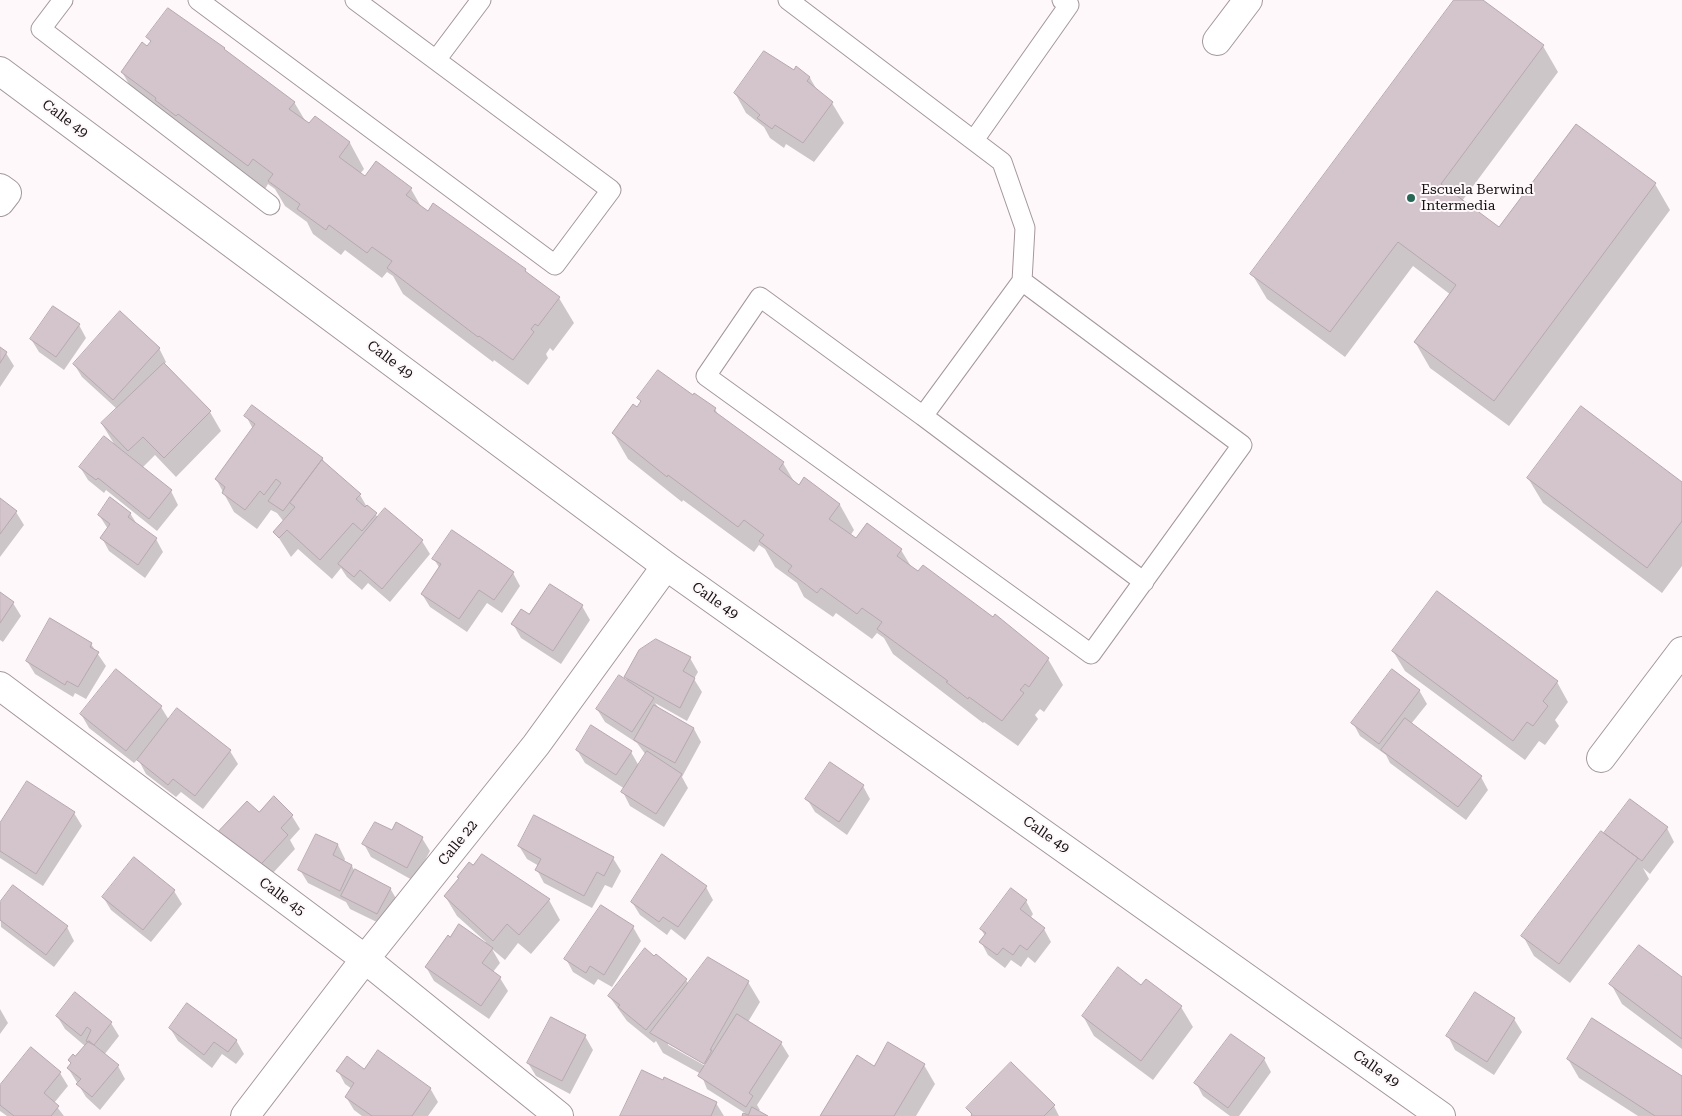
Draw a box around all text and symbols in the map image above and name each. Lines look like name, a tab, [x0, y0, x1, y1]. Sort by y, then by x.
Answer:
street label: Calle 49	[39, 96, 91, 142]
place label: Escuela Berwind Intermedia	[1421, 182, 1533, 214]
marker: Escuela Berwind Intermedia	[1405, 192, 1417, 204]
street label: Calle 49	[364, 337, 416, 383]
street label: Calle 49	[688, 579, 742, 623]
street label: Calle 49	[1019, 813, 1073, 857]
street label: Calle 22	[435, 817, 481, 869]
street label: Calle 45	[256, 874, 308, 920]
street label: Calle 49	[1349, 1047, 1403, 1091]

